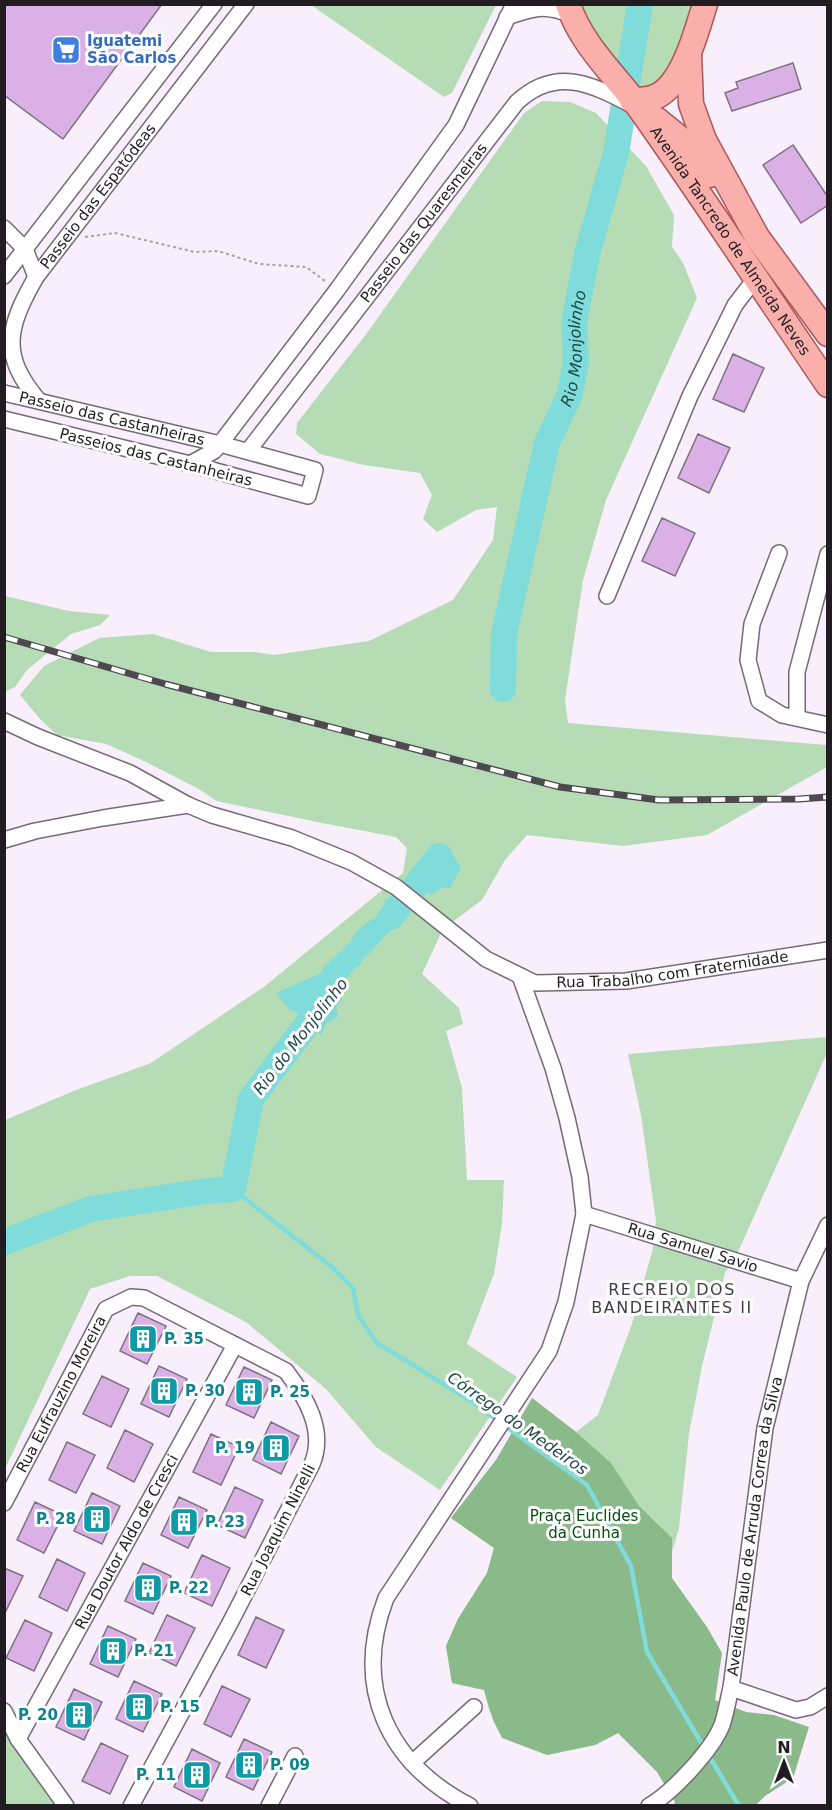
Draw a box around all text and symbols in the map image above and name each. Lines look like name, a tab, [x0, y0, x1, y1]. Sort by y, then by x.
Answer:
place label: Iguatemi São Carlos	[87, 32, 176, 67]
supermarket icon: Iguatemi São Carlos	[50, 34, 82, 66]
street label: Passeio das Espatódeas	[36, 120, 160, 273]
street label: Avenida Tancredo de Almeida Neves	[646, 123, 814, 359]
street label: Passeio das Quaresmeiras	[357, 139, 491, 306]
water label: Rio Monjolinho	[556, 289, 590, 410]
street label: Passeio das Castanheiras	[17, 388, 207, 449]
street label: Passeios das Castanheiras	[58, 424, 254, 490]
street label: Rua Trabalho com Fraternidade	[556, 947, 790, 992]
water label: Rio do Monjolinho	[249, 974, 352, 1098]
street label: Rua Samuel Savio	[626, 1219, 760, 1276]
district label: RECREIO DOS BANDEIRANTES II	[591, 1280, 753, 1317]
street label: Rua Eufrauzino Moreira	[13, 1313, 110, 1476]
building icon: P. 35	[127, 1323, 159, 1355]
place label: P. 35	[164, 1330, 204, 1348]
water label: Córrego do Medeiros	[444, 1368, 591, 1479]
street label: Avenida Paulo de Arruda Correa da Silva	[724, 1374, 786, 1677]
building icon: P. 30	[148, 1375, 180, 1407]
building icon: P. 25	[233, 1376, 265, 1408]
place label: P. 30	[185, 1382, 225, 1400]
place label: P. 25	[270, 1383, 310, 1401]
building icon: P. 19	[260, 1432, 292, 1464]
place label: P. 19	[215, 1439, 255, 1457]
street label: Rua Doutor Aldo de Cresci	[71, 1451, 182, 1632]
street label: Rua Joaquim Ninelli	[237, 1461, 319, 1599]
building icon: P. 28	[81, 1503, 113, 1535]
building icon: P. 23	[168, 1506, 200, 1538]
park label: Praça Euclides da Cunha	[530, 1507, 638, 1542]
place label: P. 28	[36, 1510, 76, 1528]
place label: P. 23	[205, 1513, 245, 1531]
building icon: P. 22	[132, 1572, 164, 1604]
place label: P. 22	[169, 1579, 209, 1597]
building icon: P. 21	[97, 1635, 129, 1667]
place label: P. 21	[134, 1642, 174, 1660]
building icon: P. 15	[123, 1691, 155, 1723]
place label: P. 15	[160, 1698, 200, 1716]
building icon: P. 20	[63, 1699, 95, 1731]
place label: P. 20	[18, 1706, 58, 1724]
north arrow	[754, 1732, 814, 1792]
text: N	[777, 1738, 791, 1757]
building icon: P. 09	[233, 1749, 265, 1781]
place label: P. 09	[270, 1756, 310, 1774]
building icon: P. 11	[181, 1759, 213, 1791]
place label: P. 11	[136, 1766, 176, 1784]

